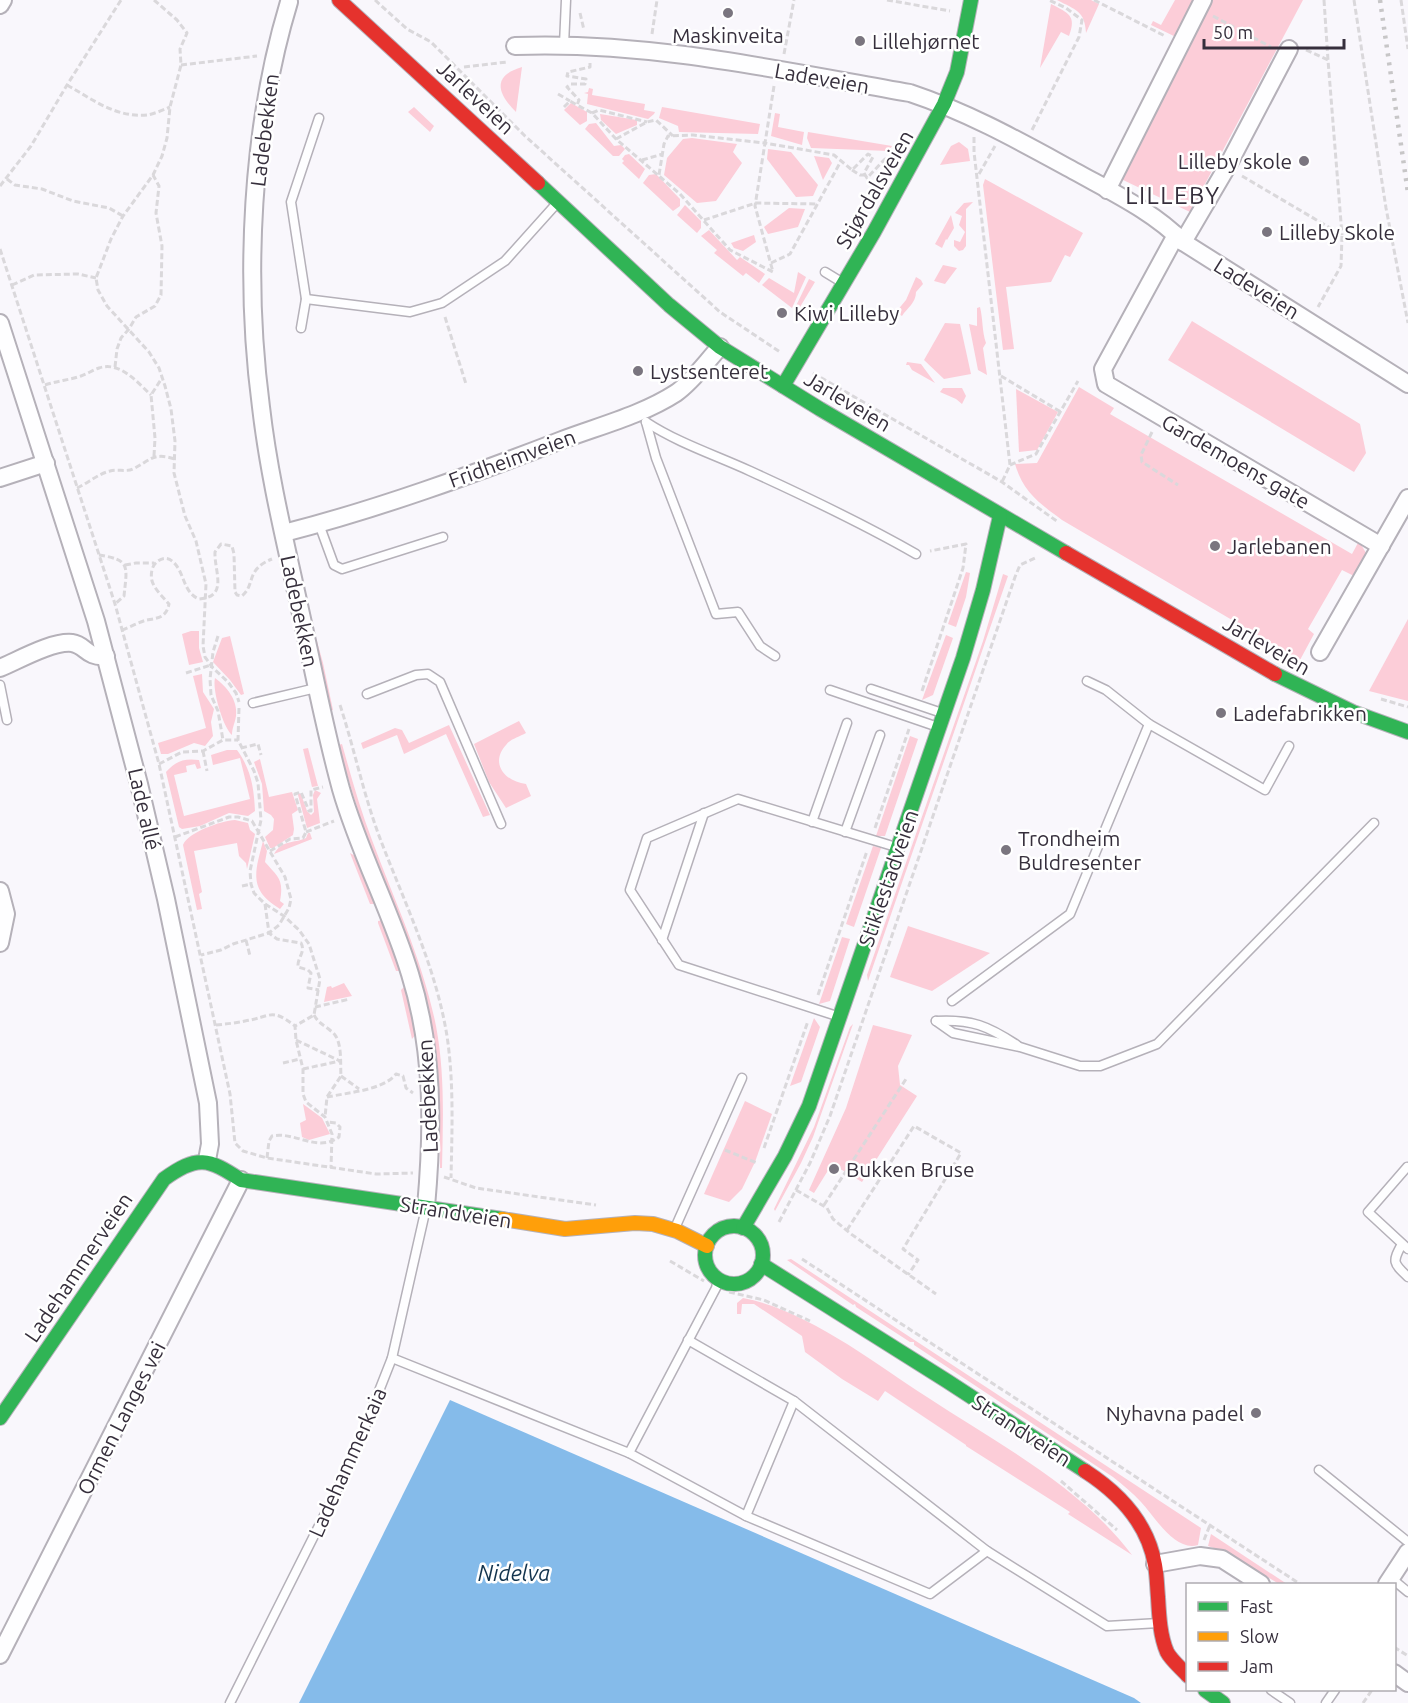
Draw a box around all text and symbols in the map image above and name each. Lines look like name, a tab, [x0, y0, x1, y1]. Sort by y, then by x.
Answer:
marker: Maskinveita	[721, 6, 735, 20]
scale bar	[1204, 12, 1344, 50]
text: 50 m	[1213, 22, 1253, 42]
place label: Maskinveita	[672, 23, 784, 47]
place label: Lillehjørnet	[872, 29, 980, 53]
marker: Lillehjørnet	[853, 34, 867, 48]
street label: Jarleveien	[432, 55, 520, 139]
street label: Ladeveien	[773, 58, 871, 98]
street label: Ladebekken	[245, 72, 283, 188]
street label: Stjørdalsveien	[830, 126, 918, 252]
place label: Lilleby skole	[1178, 149, 1292, 173]
marker: Lilleby skole	[1297, 154, 1311, 168]
district label: LILLEBY	[1125, 182, 1221, 209]
place label: Lilleby Skole	[1279, 220, 1395, 244]
marker: Lilleby Skole	[1260, 225, 1274, 239]
street label: Ladeveien	[1210, 252, 1304, 324]
place label: Kiwi Lilleby	[794, 301, 899, 325]
marker: Kiwi Lilleby	[775, 306, 789, 320]
place label: Lystsenteret	[650, 359, 768, 383]
marker: Lystsenteret	[631, 364, 645, 378]
street label: Jarleveien	[800, 366, 896, 436]
street label: Gardemoens gate	[1158, 409, 1314, 513]
street label: Fridheimveien	[445, 424, 579, 492]
place label: Jarlebanen	[1227, 534, 1332, 558]
marker: Jarlebanen	[1208, 539, 1222, 553]
street label: Ladebekken	[276, 553, 324, 669]
street label: Jarleveien	[1219, 610, 1315, 680]
place label: Ladefabrikken	[1233, 701, 1367, 725]
marker: Ladefabrikken	[1214, 706, 1228, 720]
street label: Lade allé	[124, 766, 166, 852]
street label: Stiklestadveien	[853, 807, 923, 949]
place label: Trondheim Buldresenter	[1018, 826, 1141, 874]
marker: Trondheim Buldresenter	[999, 843, 1013, 857]
street label: Ladebekken	[412, 1039, 442, 1153]
place label: Bukken Bruse	[846, 1157, 975, 1181]
marker: Bukken Bruse	[827, 1162, 841, 1176]
street label: Ladehammerveien	[19, 1188, 137, 1346]
street label: Strandveien	[398, 1191, 514, 1233]
street label: Ormen Langes vei	[72, 1337, 170, 1499]
street label: Ladehammerkaia	[303, 1383, 391, 1541]
street label: Strandveien	[968, 1389, 1076, 1471]
place label: Nyhavna padel	[1106, 1401, 1244, 1425]
marker: Nyhavna padel	[1249, 1406, 1263, 1420]
water label: Nidelva	[478, 1560, 550, 1585]
legend	[1186, 1583, 1396, 1691]
text: Fast	[1240, 1596, 1273, 1616]
text: Slow	[1240, 1626, 1279, 1646]
text: Jam	[1240, 1656, 1274, 1676]

